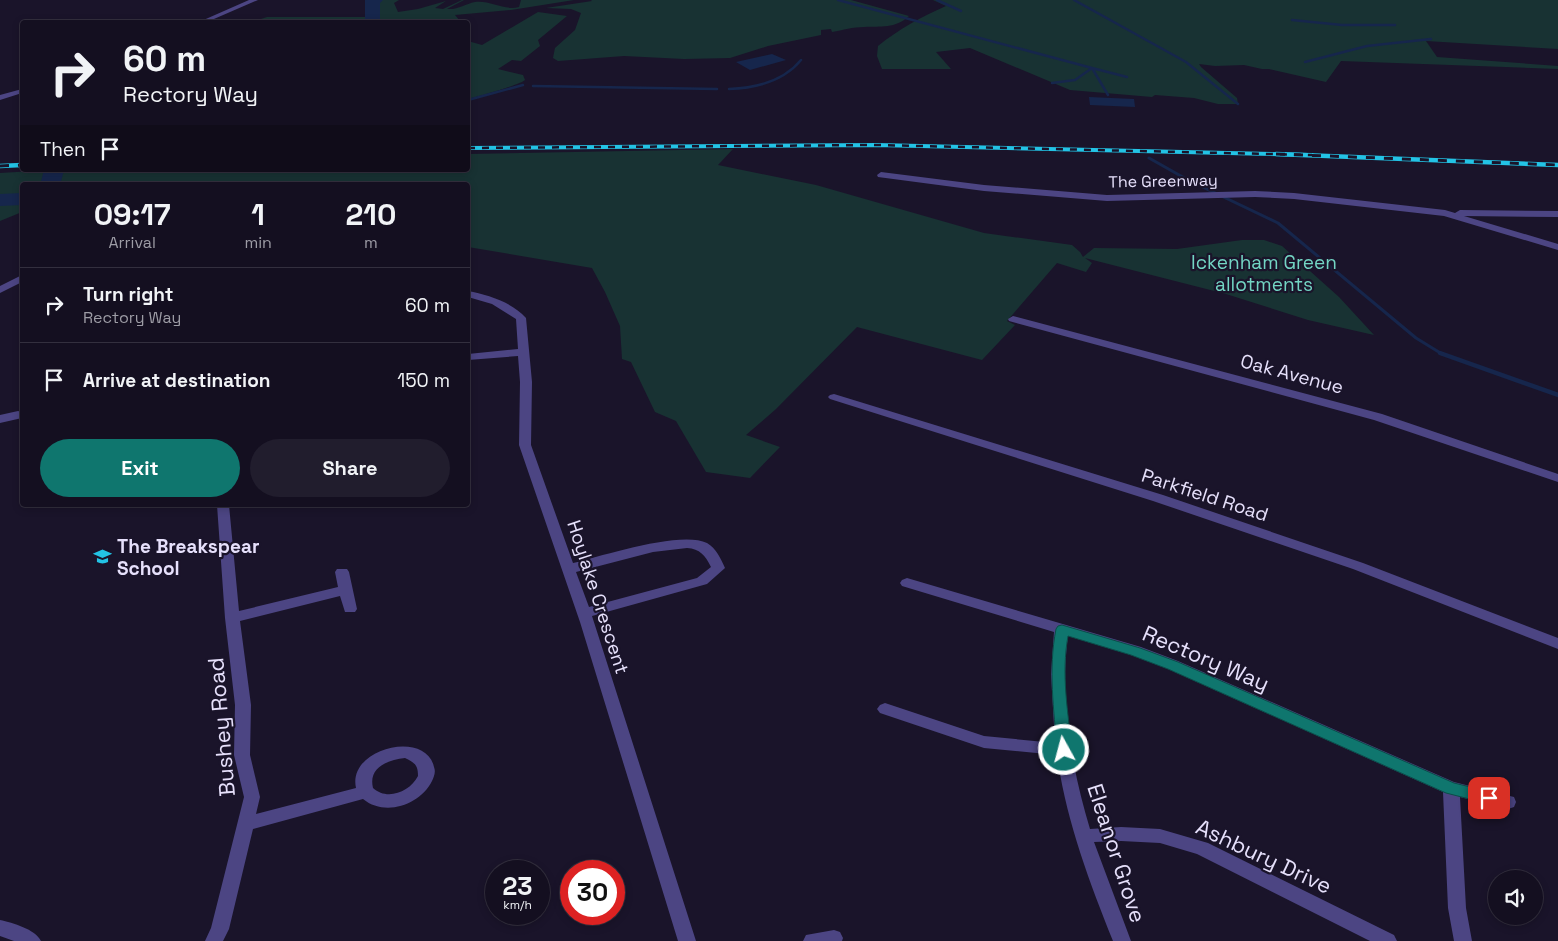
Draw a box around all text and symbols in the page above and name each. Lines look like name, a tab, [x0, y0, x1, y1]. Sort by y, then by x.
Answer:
text: 60 m	[123, 37, 206, 81]
icon: right	[40, 40, 105, 105]
text: Rectory Way	[123, 80, 258, 108]
icon: arrive	[96, 135, 124, 163]
text: Then	[40, 137, 86, 162]
street label: The Greenway	[1108, 170, 1218, 192]
text: 09:17	[94, 195, 171, 234]
text: 1	[251, 195, 265, 234]
text: 210	[346, 195, 396, 234]
text: Arrival	[108, 232, 156, 253]
text: min	[244, 232, 272, 253]
text: m	[364, 232, 378, 253]
park label: Ickenham Green allotments	[1191, 250, 1337, 297]
text: Turn right	[83, 282, 173, 307]
icon: right	[40, 291, 68, 319]
text: 60 m	[405, 293, 450, 318]
text: Rectory Way	[83, 307, 181, 328]
street label: Oak Avenue	[1238, 348, 1346, 400]
icon: arrive	[40, 366, 68, 394]
text: Arrive at destination	[83, 368, 271, 393]
text: 150 m	[397, 368, 450, 393]
button: Exit	[40, 439, 240, 497]
button: Share	[250, 439, 450, 497]
street label: Parkfield Road	[1138, 463, 1272, 527]
street label: Hoylake Crescent	[561, 517, 635, 677]
place label: The Breakspear School	[117, 534, 259, 581]
school or university icon: The Breakspear School	[93, 547, 113, 567]
street label: Rectory Way	[1138, 619, 1274, 697]
street label: Bushey Road	[201, 656, 241, 798]
position arrow	[1037, 723, 1089, 775]
pin	[1468, 777, 1510, 819]
street label: Eleanor Grove	[1081, 780, 1153, 926]
icon: arrive	[1475, 784, 1503, 812]
street label: Ashbury Drive	[1192, 812, 1336, 900]
speed limit sign: 30	[560, 860, 625, 925]
text: 23	[502, 870, 533, 902]
map controls	[1488, 870, 1543, 925]
button: sound	[1488, 870, 1543, 925]
text: km/h	[503, 897, 532, 913]

